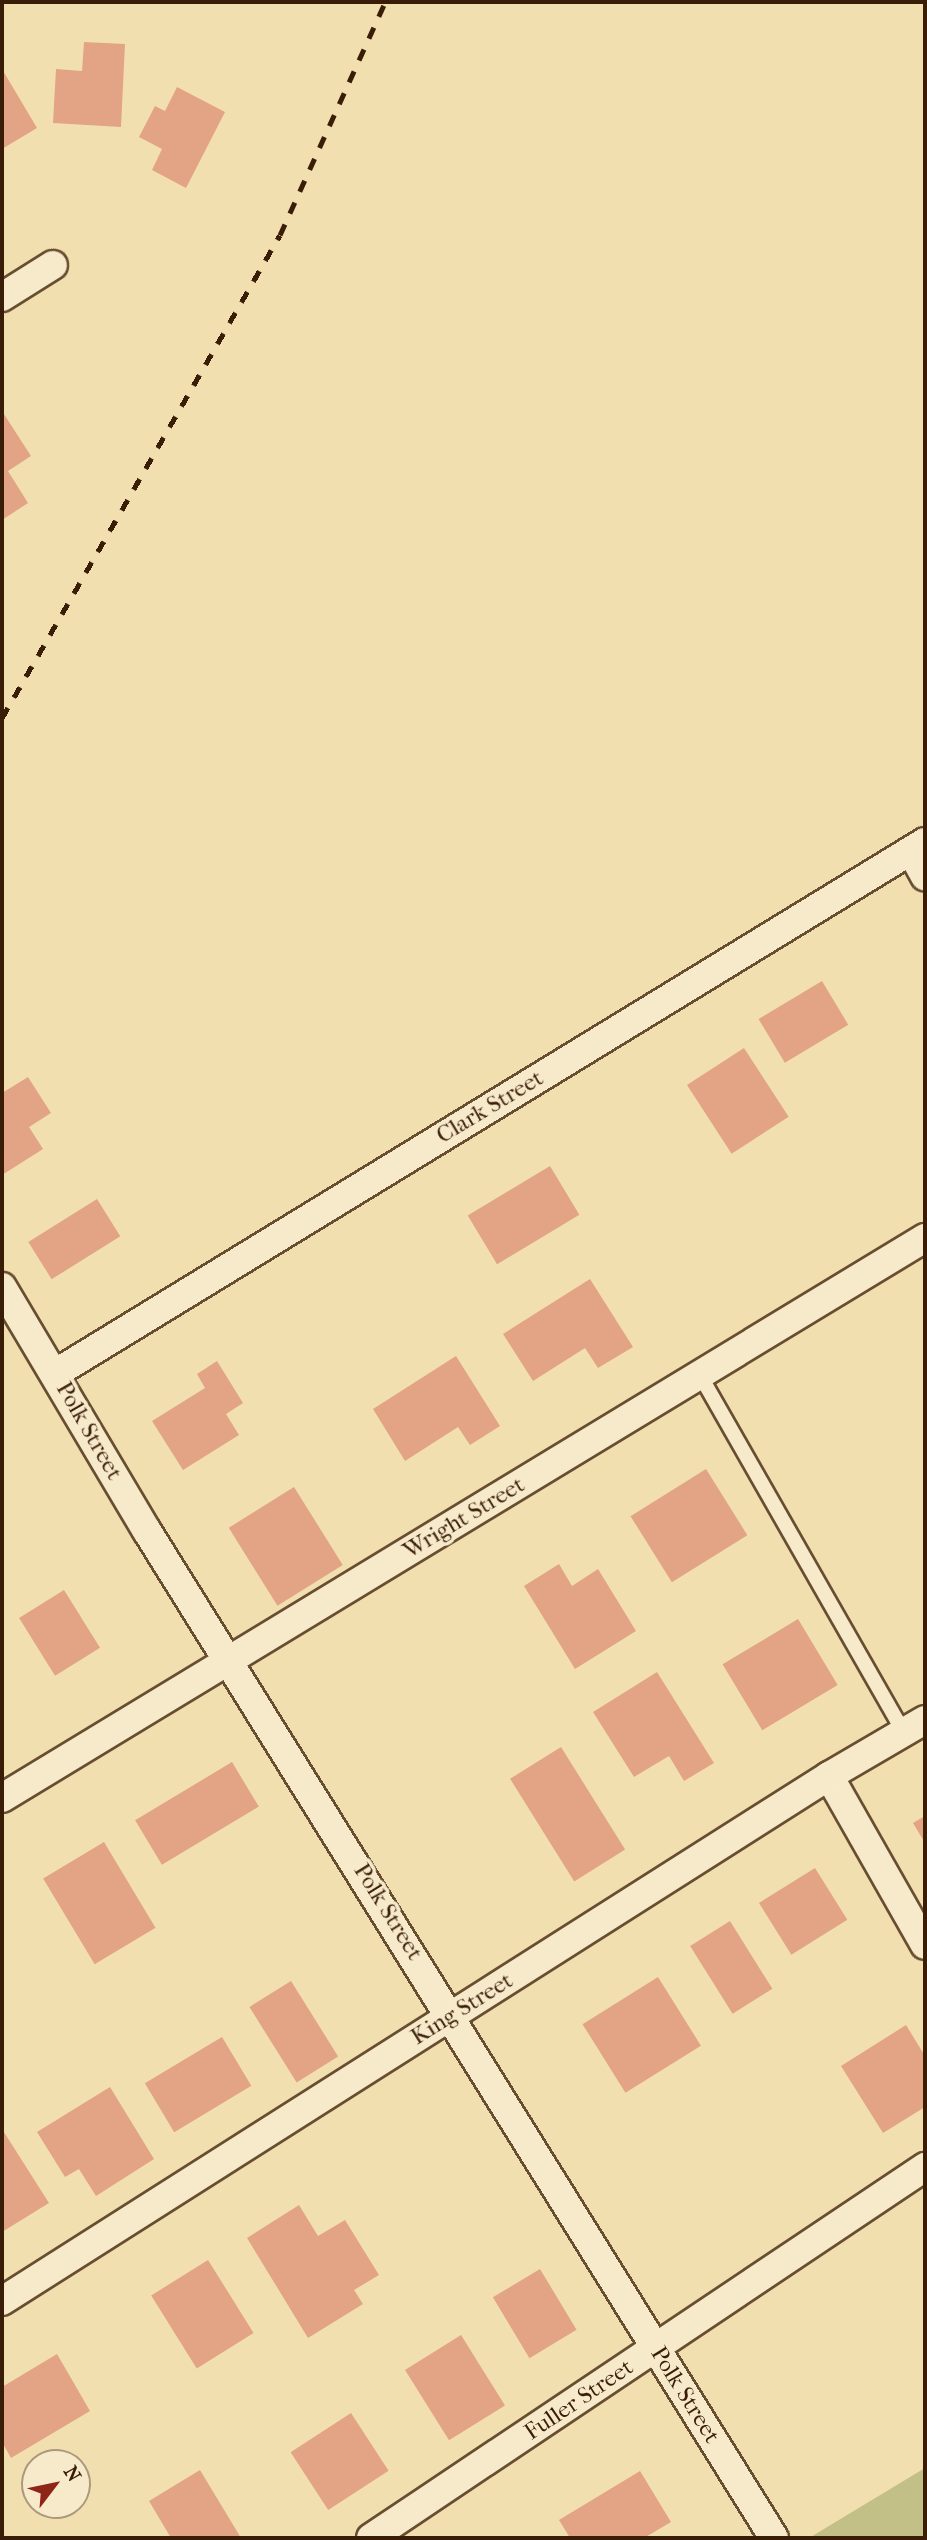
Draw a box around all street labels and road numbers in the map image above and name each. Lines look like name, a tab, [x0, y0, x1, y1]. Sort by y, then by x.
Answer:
street label: Clark Street	[432, 1064, 548, 1150]
street label: Polk Street	[50, 1377, 128, 1485]
street label: Wright Street	[398, 1471, 530, 1565]
street label: Polk Street	[347, 1859, 429, 1965]
street label: King Street	[406, 1967, 518, 2051]
street label: Polk Street	[644, 2342, 726, 2448]
street label: Fuller Street	[520, 2354, 638, 2446]

